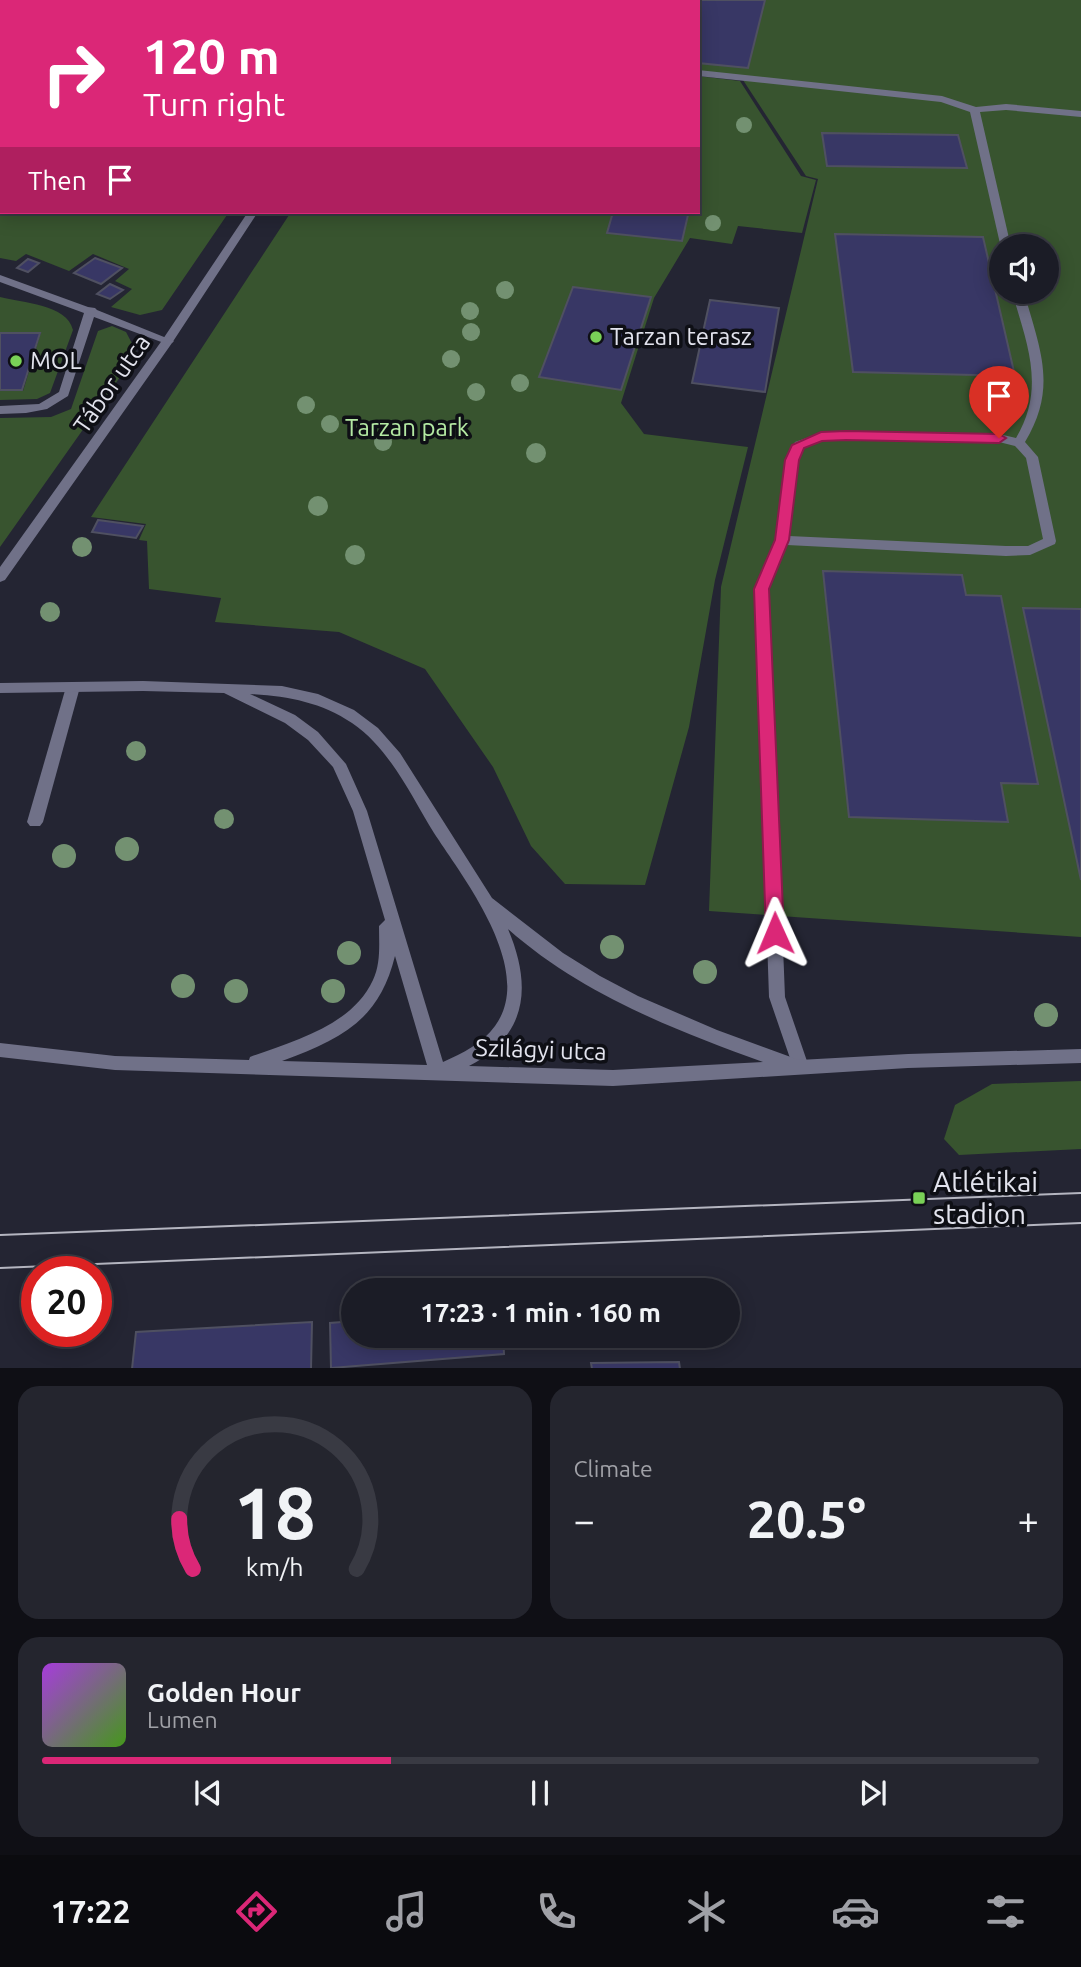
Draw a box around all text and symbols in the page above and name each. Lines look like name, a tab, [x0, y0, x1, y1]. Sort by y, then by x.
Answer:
icon: right	[28, 28, 119, 119]
text: 120 m	[143, 28, 280, 83]
text: Turn right	[143, 86, 285, 122]
icon: arrive	[101, 161, 139, 199]
text: Then	[28, 166, 87, 195]
map controls	[989, 234, 1059, 304]
button: sound	[989, 234, 1059, 304]
place label: Tarzan terasz	[610, 323, 752, 350]
street label: Tábor utca	[68, 329, 155, 438]
marker: Tarzan terasz	[588, 329, 604, 345]
place label: MOL	[30, 347, 82, 374]
marker: MOL	[8, 353, 24, 369]
pin	[969, 366, 1029, 438]
icon: arrive	[980, 377, 1018, 415]
park label: Tarzan park	[345, 414, 469, 441]
position arrow	[738, 896, 812, 970]
street label: Szilágyi utca	[475, 1034, 607, 1065]
place label: Atlétikai stadion	[933, 1166, 1038, 1229]
marker: Atlétikai stadion	[911, 1190, 927, 1206]
speed limit sign: 20	[21, 1256, 112, 1347]
text: 17:23 · 1 min · 160 m	[420, 1298, 661, 1327]
text: Climate	[574, 1456, 653, 1481]
text: 18	[234, 1471, 316, 1553]
text: 20.5°	[747, 1490, 866, 1548]
text: −	[574, 1499, 595, 1541]
text: +	[1018, 1499, 1039, 1541]
text: km/h	[246, 1552, 304, 1580]
text: Golden Hour	[147, 1678, 301, 1707]
text: Lumen	[147, 1707, 218, 1732]
icon: previous	[189, 1774, 227, 1812]
icon: pause	[521, 1774, 559, 1812]
icon: next	[854, 1774, 892, 1812]
icon: directions	[232, 1887, 281, 1936]
icon: music	[382, 1887, 431, 1936]
icon: phone	[532, 1887, 581, 1936]
icon: climate	[682, 1887, 731, 1936]
icon: car	[831, 1887, 880, 1936]
icon: filters	[981, 1887, 1030, 1936]
text: 17:22	[50, 1893, 131, 1929]

